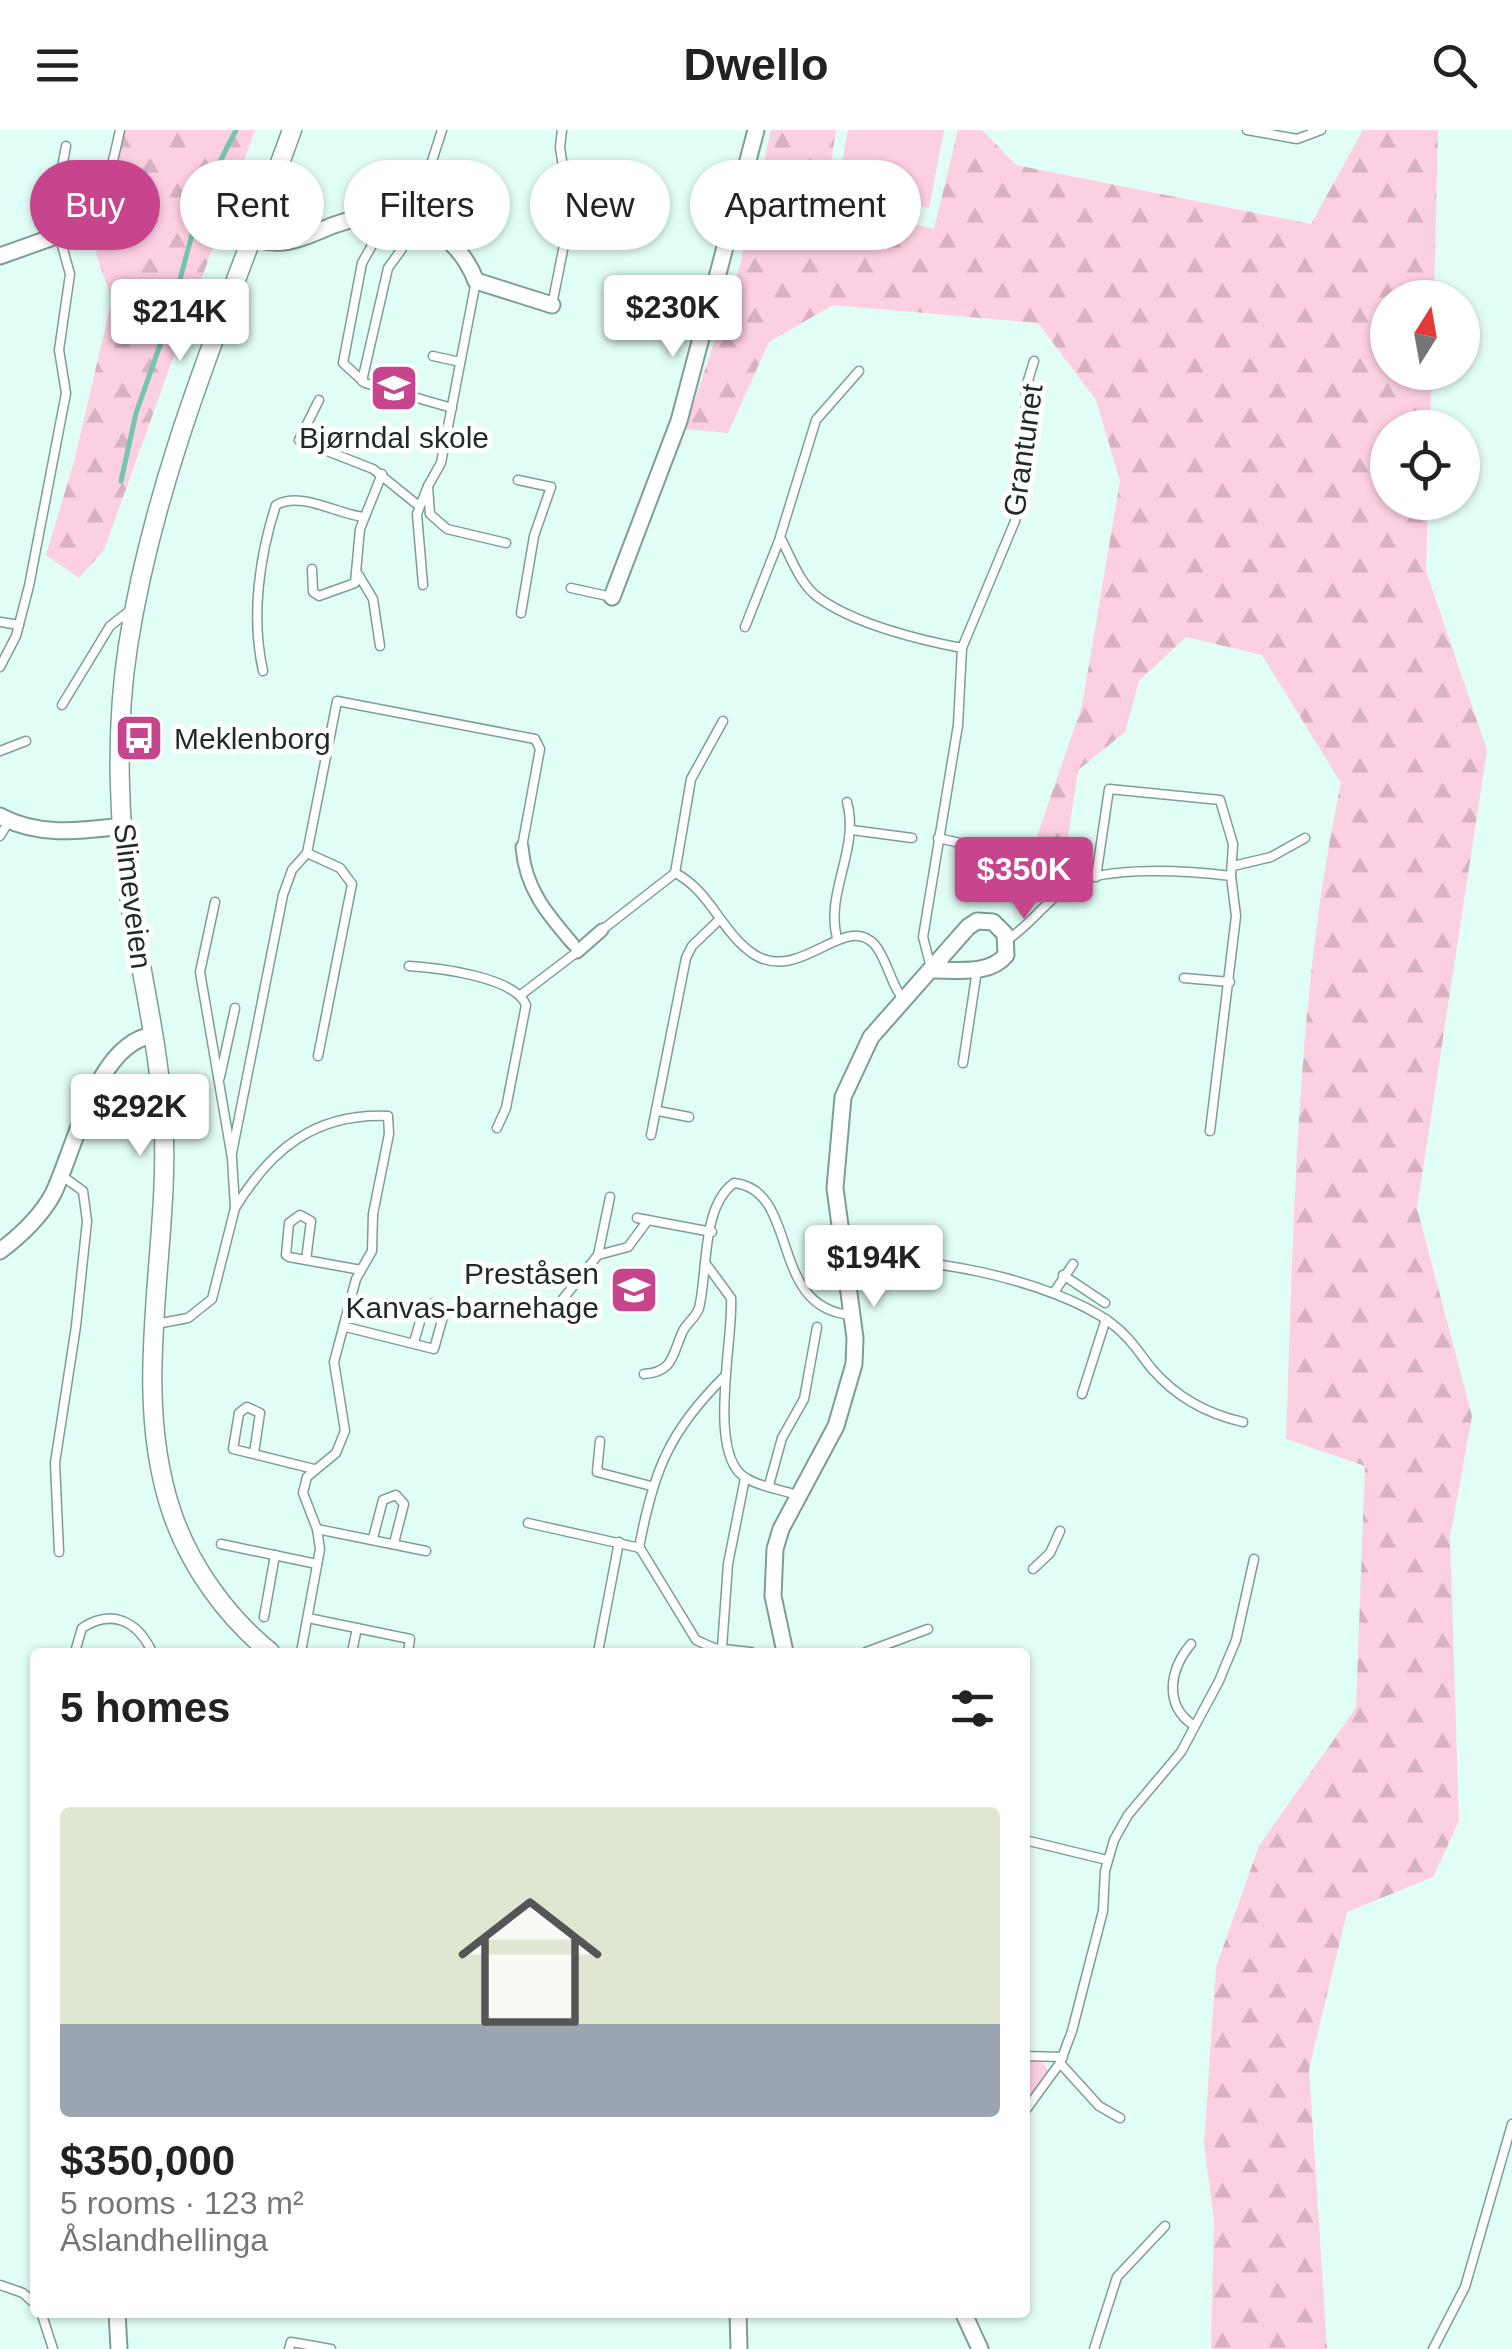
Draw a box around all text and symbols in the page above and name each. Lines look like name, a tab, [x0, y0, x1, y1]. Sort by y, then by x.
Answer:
icon: menu	[30, 38, 85, 93]
icon: search	[1427, 38, 1482, 93]
text: Dwello	[683, 39, 829, 90]
chip: Buy	[30, 160, 160, 250]
chip: Rent	[180, 160, 324, 250]
chip: Filters	[344, 160, 510, 250]
chip: New	[530, 160, 670, 250]
chip: Apartment	[690, 160, 921, 250]
pin: $230K	[603, 275, 743, 360]
pin: $214K	[110, 279, 250, 364]
north arrow	[1370, 280, 1480, 390]
map controls	[1370, 280, 1480, 520]
text: $230K	[626, 289, 720, 325]
text: $214K	[133, 293, 227, 329]
school or university icon: Bjørndal skole	[368, 362, 420, 414]
street label: Grantunet	[997, 381, 1049, 518]
button: locate	[1370, 410, 1480, 520]
place label: Bjørndal skole	[299, 421, 489, 454]
bus stop icon: Meklenborg	[113, 712, 165, 764]
place label: Meklenborg	[174, 722, 331, 755]
street label: Slimeveien	[108, 821, 158, 971]
pin: $350K	[954, 837, 1094, 922]
text: $350K	[977, 851, 1071, 887]
pin: $292K	[70, 1074, 210, 1159]
text: $292K	[93, 1088, 187, 1124]
pin: $194K	[804, 1225, 944, 1310]
text: $194K	[827, 1239, 921, 1275]
place label: Preståsen Kanvas-barnehage	[345, 1257, 599, 1324]
school or university icon: Preståsen Kanvas-barnehage	[608, 1264, 660, 1316]
icon: filters	[945, 1681, 1000, 1736]
text: 5 homes	[60, 1684, 230, 1731]
icon: home	[440, 1872, 620, 2052]
text: $350,000	[60, 2137, 235, 2184]
text: 5 rooms · 123 m²	[60, 2185, 304, 2221]
text: Åslandhellinga	[60, 2222, 268, 2258]

